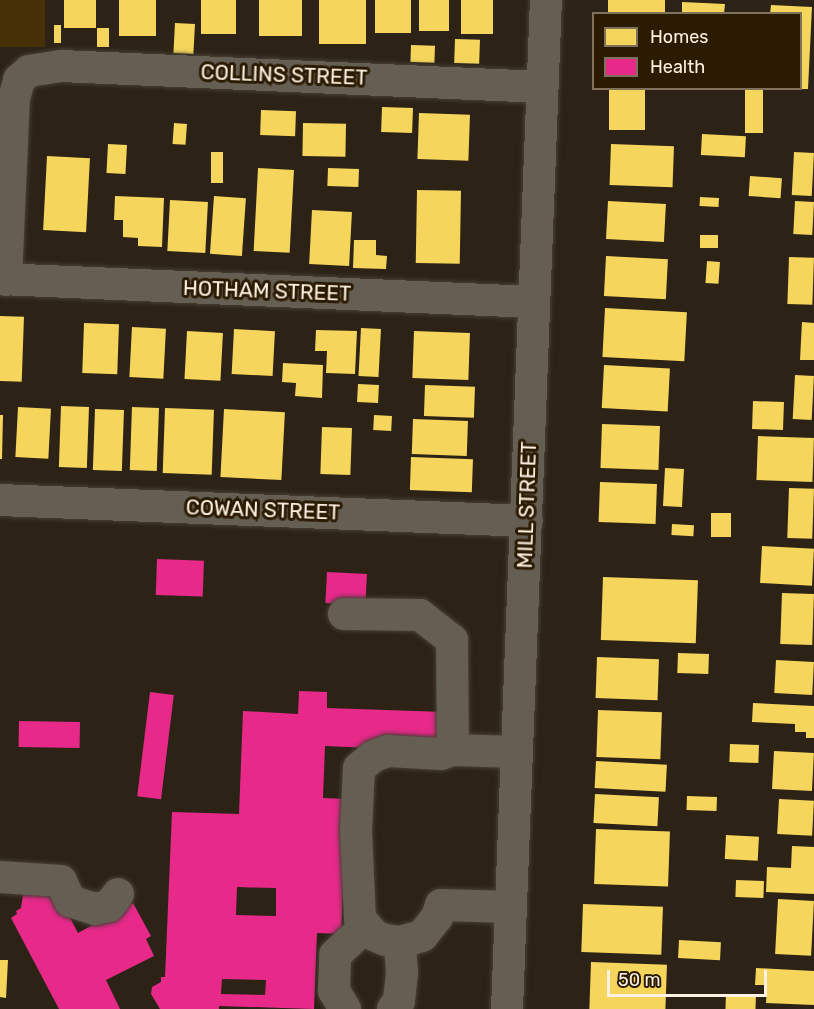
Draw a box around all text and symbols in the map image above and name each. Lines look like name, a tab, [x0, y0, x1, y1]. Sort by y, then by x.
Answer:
legend	[592, 12, 802, 90]
text: Homes	[650, 26, 708, 48]
text: Health	[650, 56, 705, 78]
street label: COLLINS STREET	[200, 59, 368, 91]
street label: HOTHAM STREET	[182, 275, 352, 307]
street label: MILL STREET	[512, 441, 542, 569]
street label: COWAN STREET	[185, 495, 341, 525]
scale bar	[610, 958, 770, 996]
text: 50 m	[618, 969, 661, 991]

